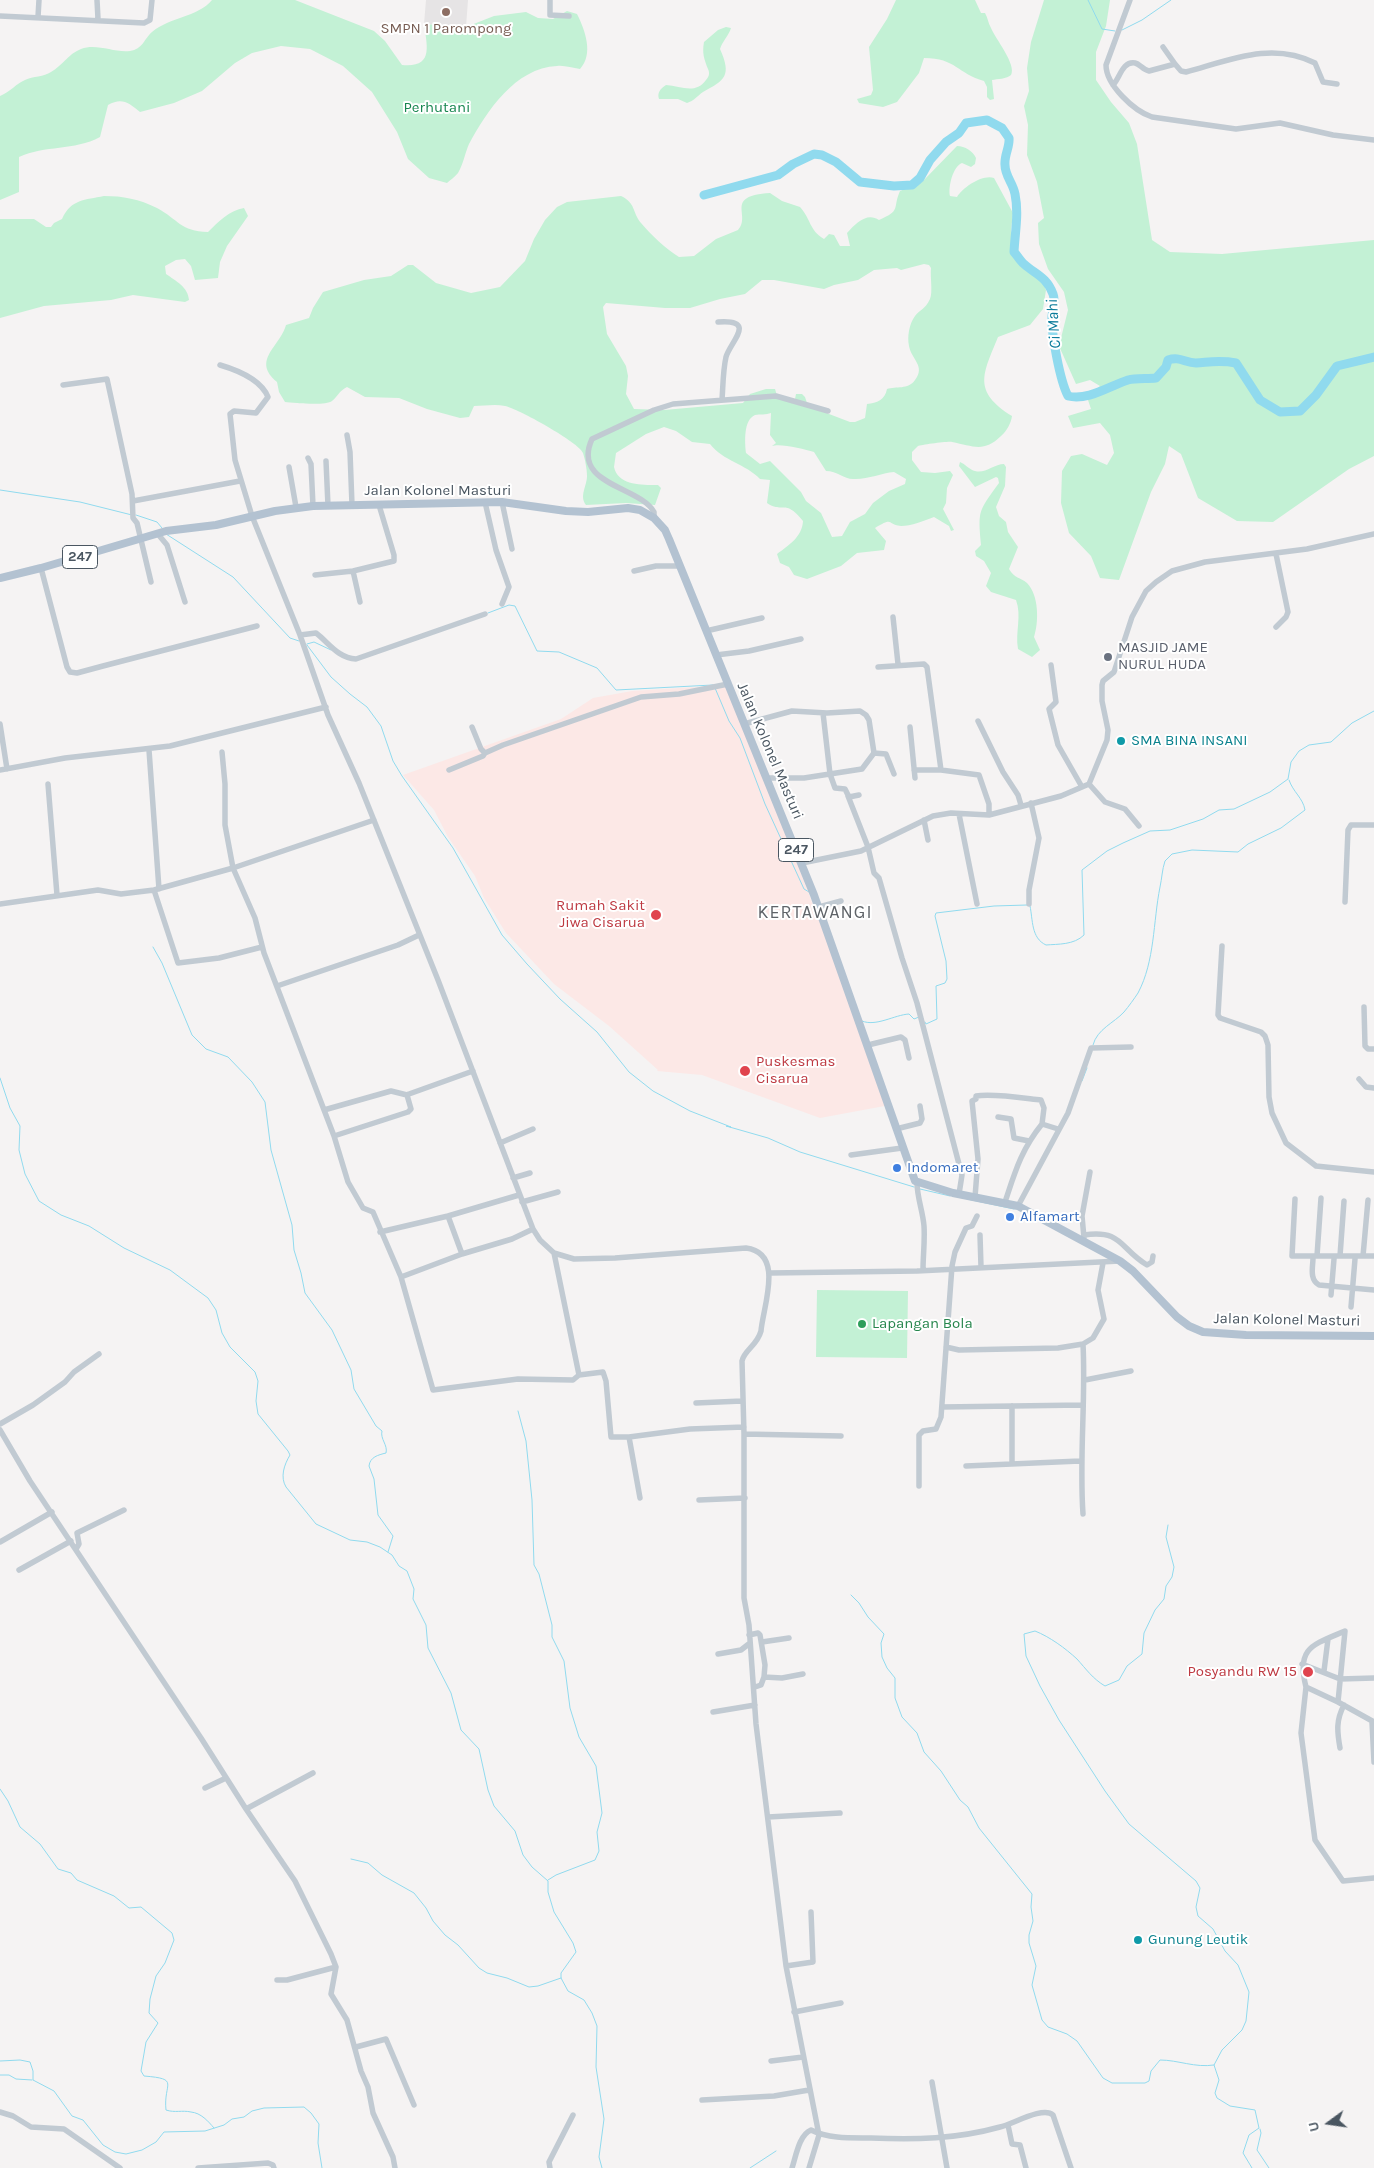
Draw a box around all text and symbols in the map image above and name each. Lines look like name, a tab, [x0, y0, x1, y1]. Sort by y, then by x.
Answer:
marker: SMPN 1 Parompong	[440, 6, 452, 18]
place label: SMPN 1 Parompong	[380, 20, 512, 38]
park label: Perhutani	[404, 99, 470, 117]
water label: Ci Mahi	[1043, 298, 1065, 350]
street label: Jalan Kolonel Masturi	[364, 482, 512, 500]
road number: 247	[62, 546, 98, 568]
place label: MASJID JAME NURUL HUDA	[1118, 639, 1208, 674]
marker: MASJID JAME NURUL HUDA	[1102, 651, 1114, 663]
street label: Jalan Kolonel Masturi	[733, 680, 807, 822]
place label: SMA BINA INSANI	[1131, 732, 1248, 750]
marker: SMA BINA INSANI	[1115, 735, 1127, 747]
road number: 247	[778, 838, 814, 862]
place label: Rumah Sakit Jiwa Cisarua	[556, 897, 645, 932]
district label: KERTAWANGI	[756, 902, 874, 924]
marker: Rumah Sakit Jiwa Cisarua	[649, 908, 663, 922]
place label: Puskesmas Cisarua	[756, 1053, 835, 1088]
marker: Puskesmas Cisarua	[738, 1064, 752, 1078]
place label: Indomaret	[907, 1159, 978, 1177]
marker: Indomaret	[891, 1162, 903, 1174]
place label: Alfamart	[1020, 1208, 1080, 1226]
marker: Alfamart	[1004, 1211, 1016, 1223]
street label: Jalan Kolonel Masturi	[1213, 1310, 1361, 1330]
place label: Lapangan Bola	[872, 1315, 973, 1333]
marker: Lapangan Bola	[856, 1318, 868, 1330]
place label: Posyandu RW 15	[1188, 1663, 1297, 1681]
marker: Posyandu RW 15	[1301, 1665, 1315, 1679]
place label: Gunung Leutik	[1148, 1931, 1248, 1949]
marker: Gunung Leutik	[1132, 1934, 1144, 1946]
north arrow	[1304, 2098, 1354, 2148]
text: U	[1305, 2120, 1323, 2134]

